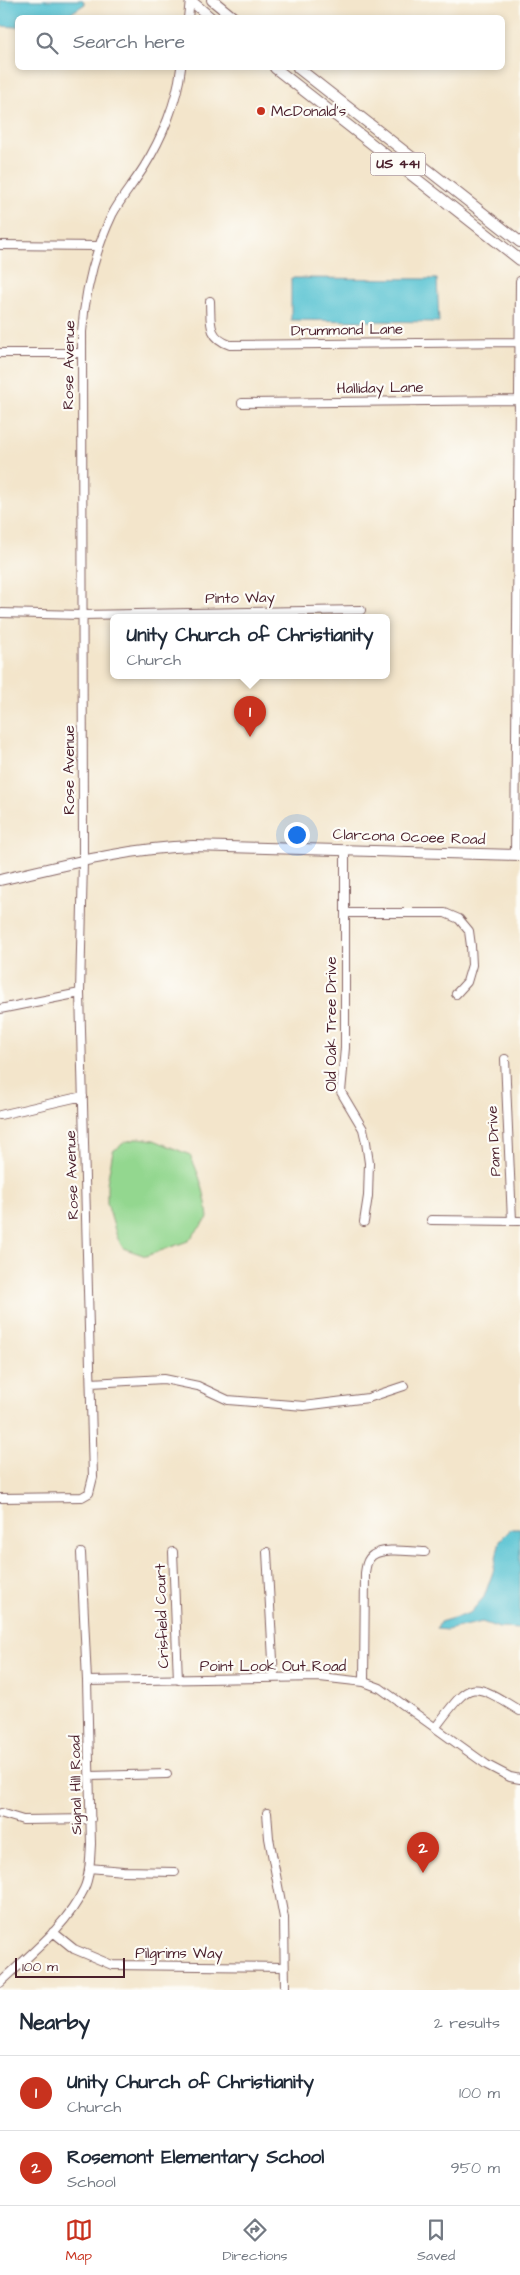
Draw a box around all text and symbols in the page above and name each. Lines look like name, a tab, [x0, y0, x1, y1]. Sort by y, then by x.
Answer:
search box	[15, 15, 505, 70]
icon: search	[33, 29, 61, 57]
text: Search here	[73, 29, 185, 56]
place label: McDonald's	[271, 101, 347, 122]
marker: McDonald's	[255, 105, 267, 117]
road number: US 441	[370, 152, 426, 175]
street label: Drummond Lane	[291, 319, 403, 341]
street label: Rose Avenue	[58, 320, 80, 410]
street label: Halliday Lane	[336, 377, 424, 400]
street label: Pinto Way	[205, 587, 275, 610]
popup	[110, 614, 390, 679]
text: Unity Church of Christianity	[127, 622, 373, 649]
text: Church	[127, 649, 181, 671]
pin: 1	[234, 696, 266, 737]
street label: Rose Avenue	[59, 725, 80, 815]
your location	[284, 822, 310, 848]
street label: Clarcona Ocoee Road	[332, 824, 486, 850]
street label: Old Oak Tree Drive	[321, 956, 342, 1092]
street label: Pam Drive	[482, 1105, 506, 1177]
street label: Rose Avenue	[60, 1130, 84, 1220]
street label: Crisfield Court	[150, 1563, 174, 1669]
street label: Point Look Out Road	[200, 1656, 347, 1677]
street label: Signal Hill Road	[65, 1735, 88, 1835]
pin: 2	[407, 1832, 439, 1873]
street label: Pilgrims Way	[135, 1943, 223, 1965]
scale bar	[15, 1955, 125, 1978]
text: 100 m	[22, 1957, 58, 1977]
text: Nearby	[20, 2008, 90, 2037]
text: 2 results	[434, 2012, 500, 2034]
text: Unity Church of Christianity	[67, 2069, 314, 2096]
text: 1	[35, 2082, 37, 2104]
text: 100 m	[459, 2082, 500, 2104]
text: Church	[67, 2096, 121, 2118]
text: Rosemont Elementary School	[67, 2144, 324, 2171]
text: 2	[31, 2157, 41, 2179]
text: 950 m	[451, 2157, 500, 2179]
text: School	[67, 2171, 116, 2193]
tab: Map	[65, 2216, 93, 2266]
tab: Directions	[222, 2216, 287, 2266]
tab: Saved	[417, 2216, 455, 2266]

